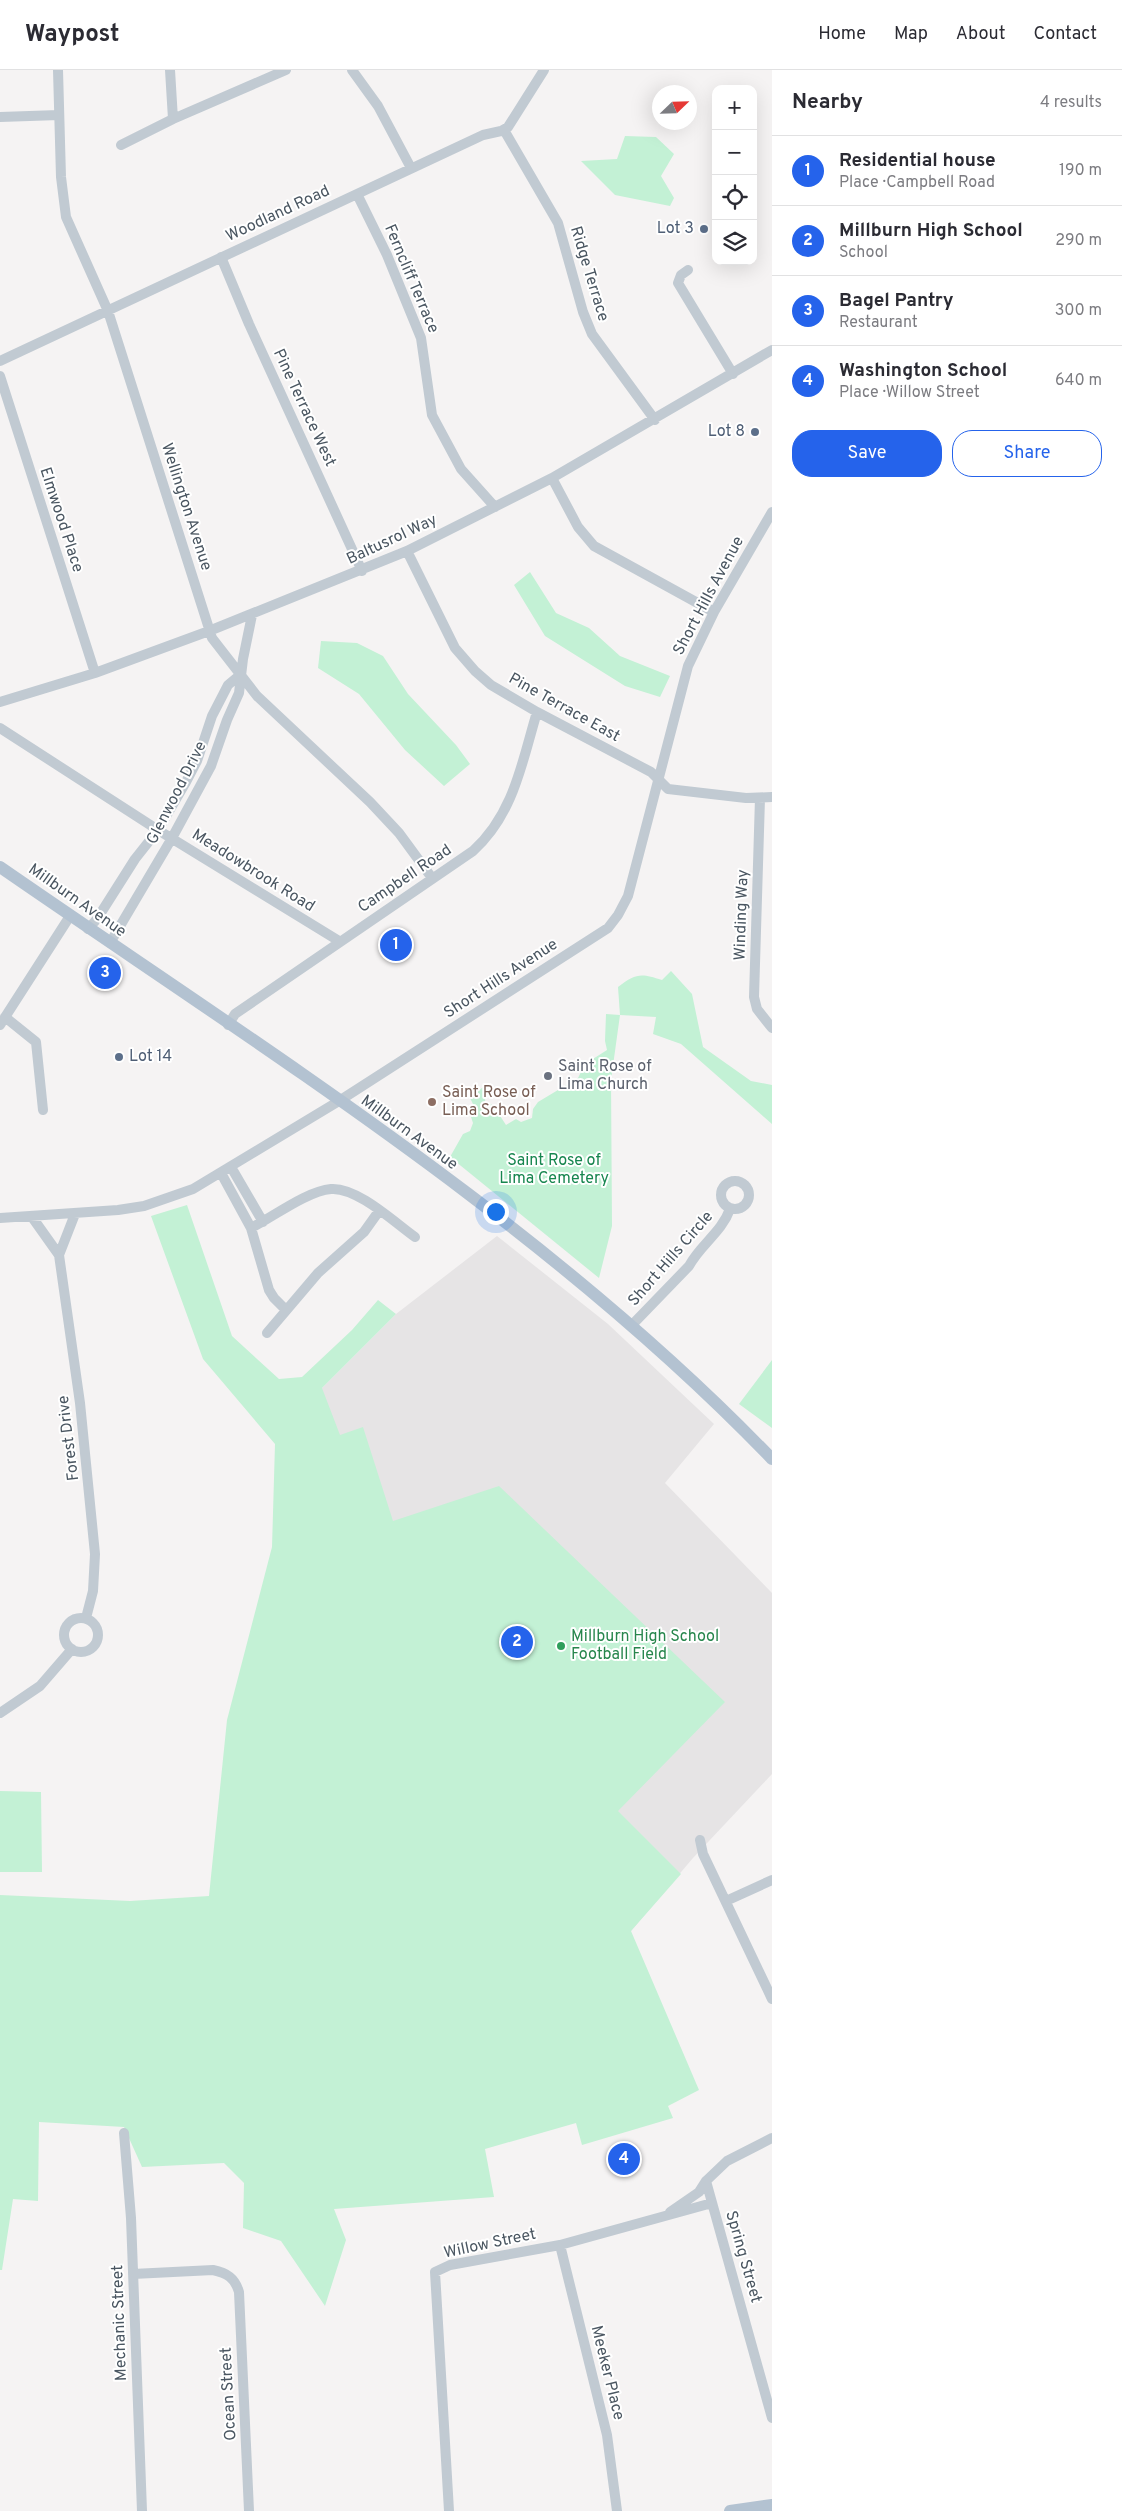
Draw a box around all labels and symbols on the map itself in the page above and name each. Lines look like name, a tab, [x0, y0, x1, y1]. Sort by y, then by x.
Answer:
north arrow	[652, 85, 697, 130]
street label: Woodland Road	[223, 181, 333, 247]
place label: Lot 3	[657, 219, 694, 239]
street label: Ferncliff Terrace	[379, 222, 443, 336]
marker: Lot 3	[698, 223, 710, 235]
street label: Ridge Terrace	[565, 224, 613, 324]
street label: Pine Terrace West	[268, 346, 340, 470]
place label: Lot 8	[708, 422, 745, 442]
marker: Lot 8	[749, 426, 761, 438]
street label: Wellington Avenue	[156, 441, 216, 573]
street label: Elmwood Place	[35, 465, 87, 575]
street label: Baltusrol Way	[344, 510, 440, 570]
street label: Short Hills Avenue	[669, 533, 749, 659]
street label: Pine Terrace East	[505, 669, 623, 747]
street label: Glenwood Drive	[142, 738, 212, 848]
street label: Meadowbrook Road	[188, 825, 318, 917]
street label: Campbell Road	[354, 840, 456, 918]
street label: Millburn Avenue	[24, 860, 130, 942]
street label: Winding Way	[730, 869, 754, 961]
pin: 1	[380, 926, 412, 964]
street label: Short Hills Avenue	[440, 935, 562, 1023]
pin: 3	[89, 954, 121, 992]
place label: Lot 14	[129, 1047, 172, 1067]
marker: Lot 14	[113, 1051, 125, 1063]
place label: Saint Rose of Lima Church	[558, 1057, 652, 1095]
marker: Saint Rose of Lima Church	[542, 1070, 554, 1082]
place label: Saint Rose of Lima School	[442, 1083, 536, 1121]
street label: Millburn Avenue	[357, 1091, 461, 1175]
marker: Saint Rose of Lima School	[426, 1096, 438, 1108]
park label: Saint Rose of Lima Cemetery	[499, 1151, 609, 1189]
your location	[483, 1199, 509, 1225]
street label: Short Hills Circle	[624, 1207, 718, 1311]
street label: Forest Drive	[54, 1394, 84, 1482]
pin: 2	[501, 1623, 533, 1661]
place label: Millburn High School Football Field	[571, 1627, 719, 1665]
marker: Millburn High School Football Field	[555, 1640, 567, 1652]
pin: 4	[608, 2140, 640, 2178]
street label: Spring Street	[720, 2209, 766, 2305]
street label: Willow Street	[442, 2224, 538, 2264]
street label: Mechanic Street	[108, 2264, 132, 2382]
street label: Meeker Place	[586, 2324, 628, 2422]
street label: Ocean Street	[217, 2347, 241, 2441]

